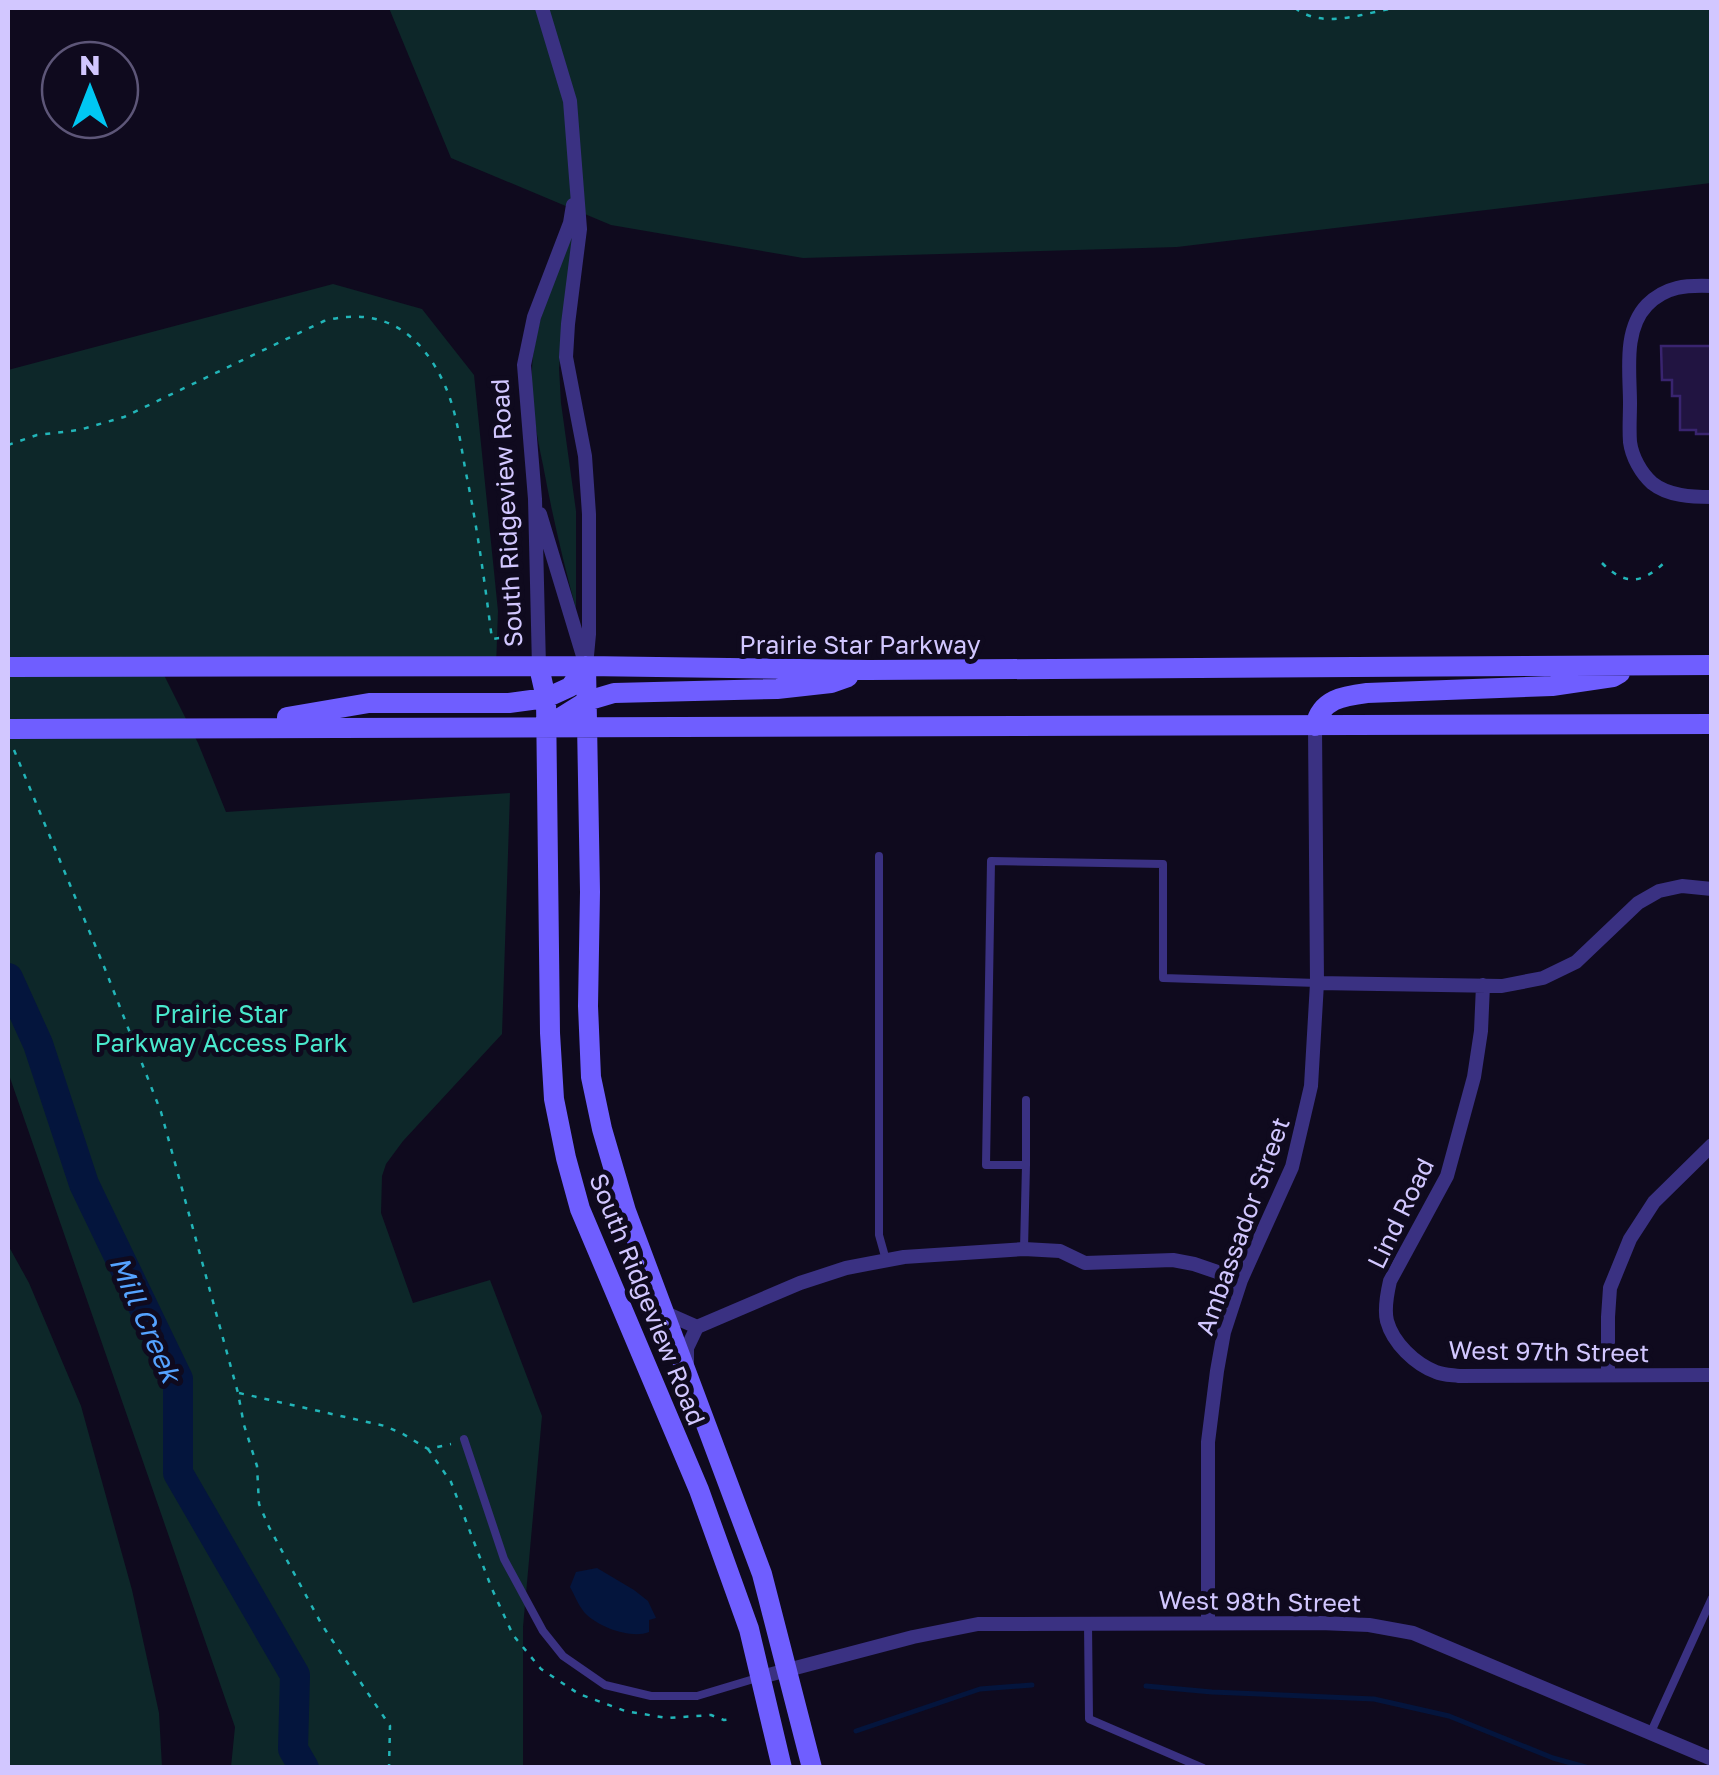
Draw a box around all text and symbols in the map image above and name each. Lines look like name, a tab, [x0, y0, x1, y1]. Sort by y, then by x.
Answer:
north arrow	[40, 40, 140, 140]
text: N	[79, 48, 101, 81]
street label: South Ridgeview Road	[483, 378, 529, 648]
street label: Prairie Star Parkway	[739, 629, 981, 660]
park label: Prairie Star Parkway Access Park	[94, 998, 348, 1058]
street label: Ambassador Street	[1188, 1113, 1296, 1339]
street label: Lind Road	[1360, 1153, 1440, 1273]
street label: South Ridgeview Road	[583, 1169, 713, 1429]
water label: Mill Creek	[104, 1251, 190, 1390]
street label: West 97th Street	[1448, 1334, 1650, 1368]
street label: West 98th Street	[1158, 1584, 1362, 1618]

